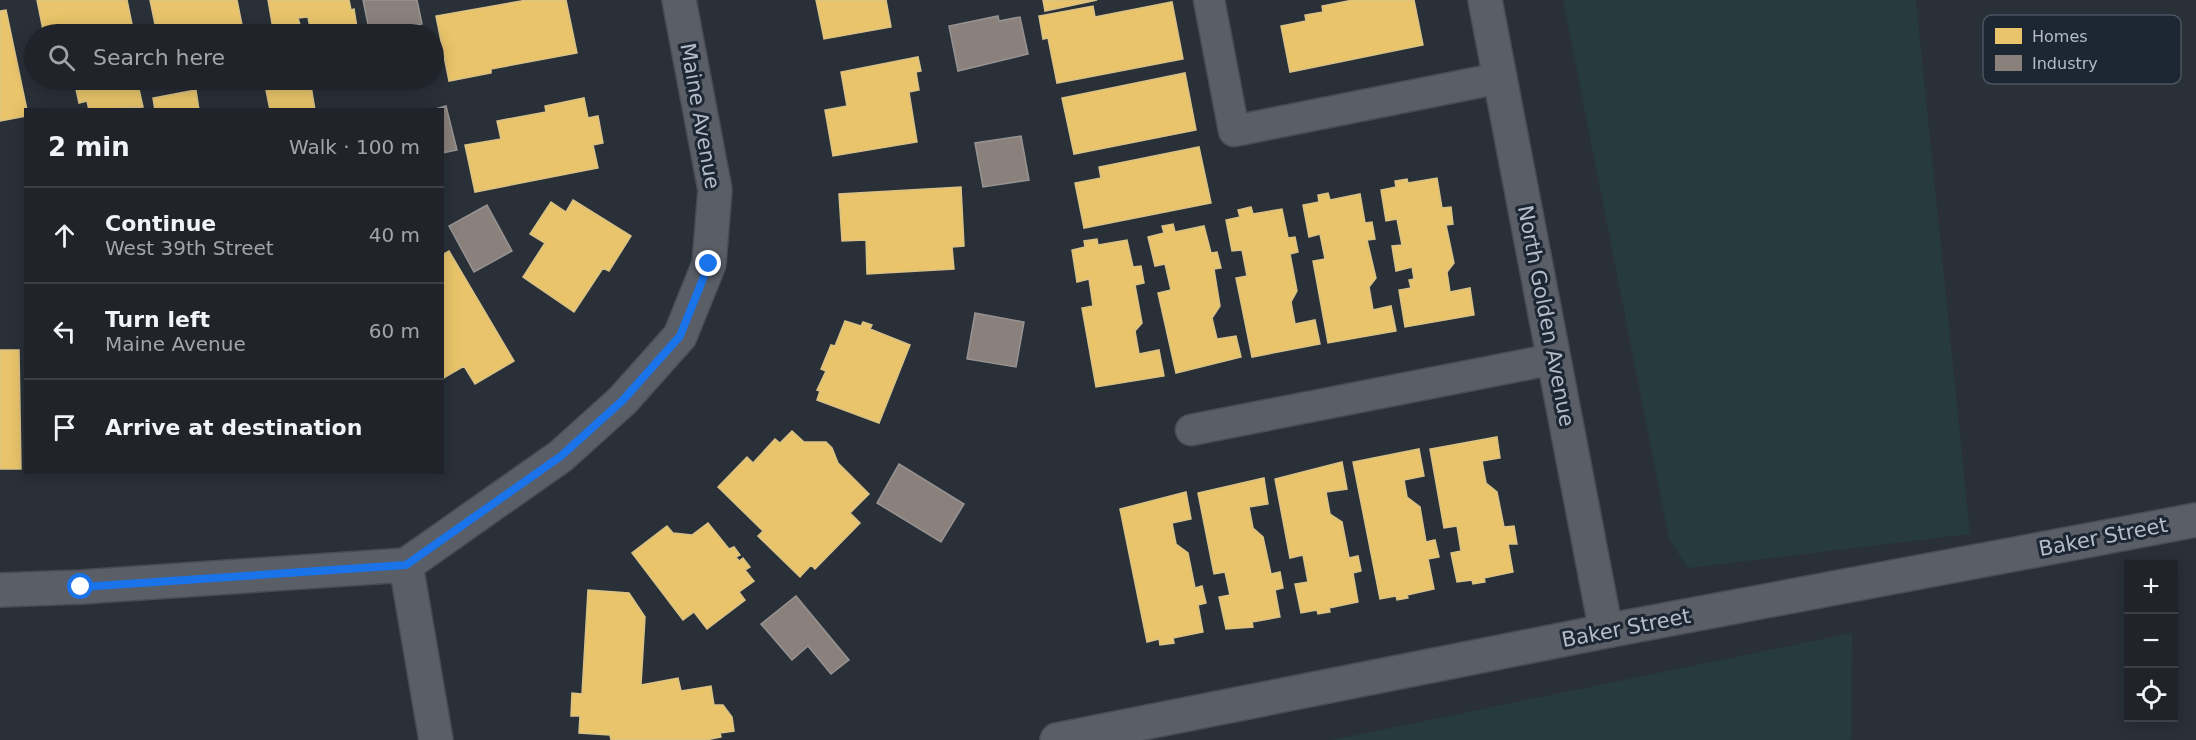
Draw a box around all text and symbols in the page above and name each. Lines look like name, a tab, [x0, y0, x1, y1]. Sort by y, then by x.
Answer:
legend	[1983, 15, 2181, 84]
search box	[24, 24, 444, 90]
text: Homes	[2032, 27, 2088, 46]
icon: search	[45, 41, 78, 74]
street label: Maine Avenue	[675, 41, 725, 191]
text: Search here	[93, 45, 225, 70]
text: Industry	[2032, 54, 2098, 73]
text: 2 min	[48, 132, 130, 162]
text: Walk · 100 m	[289, 135, 420, 159]
street label: North Golden Avenue	[1513, 203, 1579, 429]
text: Continue	[105, 211, 216, 236]
icon: ahead	[48, 219, 81, 252]
text: 40 m	[369, 223, 420, 247]
text: West 39th Street	[105, 236, 274, 260]
route end	[695, 250, 721, 276]
text: Turn left	[105, 307, 210, 332]
icon: left	[48, 315, 81, 348]
text: 60 m	[369, 319, 420, 343]
text: Maine Avenue	[105, 332, 246, 356]
icon: arrive	[48, 411, 81, 444]
text: Arrive at destination	[105, 415, 362, 440]
street label: Baker Street	[2037, 513, 2169, 561]
map controls	[2124, 560, 2178, 722]
button: +	[2124, 560, 2178, 614]
route start	[67, 573, 93, 599]
street label: Baker Street	[1560, 604, 1692, 652]
button: −	[2124, 614, 2178, 668]
button: locate	[2124, 668, 2178, 722]

